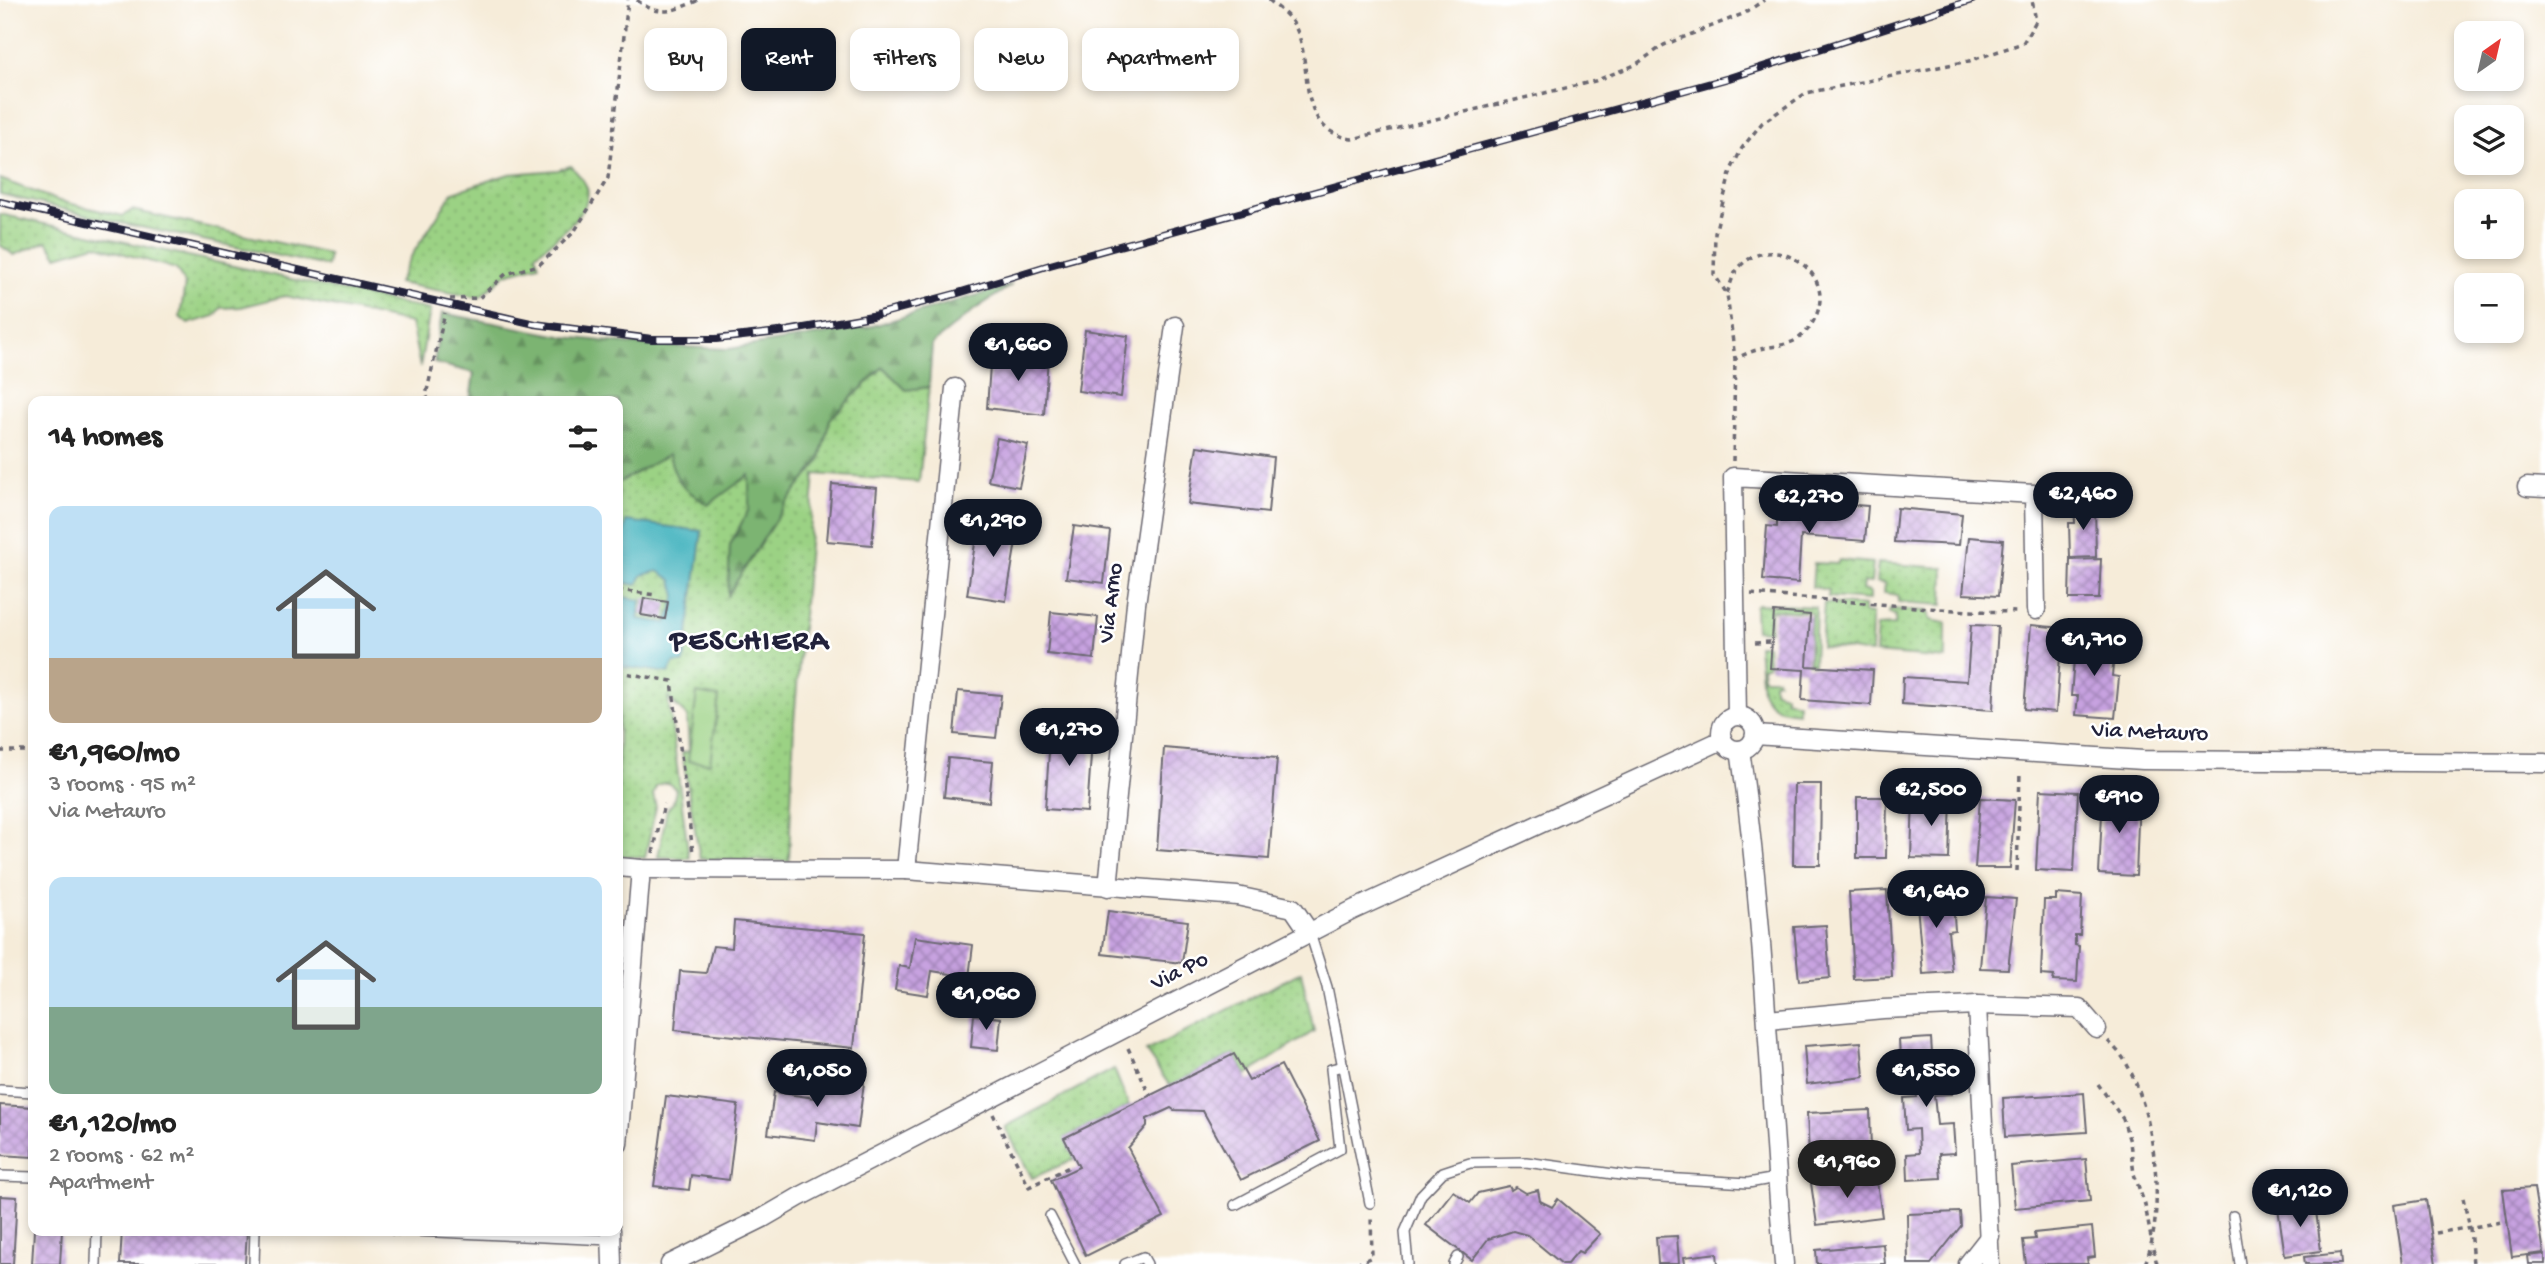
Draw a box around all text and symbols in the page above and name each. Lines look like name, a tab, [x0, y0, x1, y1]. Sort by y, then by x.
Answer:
north arrow	[2454, 21, 2524, 91]
map controls	[2454, 21, 2524, 343]
chip: Buy	[644, 28, 727, 91]
chip: Rent	[741, 28, 836, 91]
chip: Filters	[850, 28, 960, 91]
chip: New	[974, 28, 1068, 91]
chip: Apartment	[1082, 28, 1239, 91]
button: layers	[2454, 105, 2524, 175]
button: +	[2454, 189, 2524, 259]
button: −	[2454, 273, 2524, 343]
pin: €1,660	[961, 324, 1075, 383]
text: €1,660	[985, 332, 1051, 359]
icon: filters	[564, 419, 602, 457]
text: 14 homes	[49, 421, 162, 456]
pin: €2,460	[2026, 472, 2140, 532]
pin: €2,270	[1752, 476, 1866, 535]
text: €2,460	[2049, 481, 2117, 508]
text: €2,270	[1775, 484, 1843, 511]
pin: €1,290	[936, 500, 1050, 559]
text: €1,290	[960, 508, 1026, 535]
icon: home	[263, 551, 389, 677]
street label: Via Arno	[1094, 561, 1130, 646]
pin: €1,710	[2037, 618, 2151, 678]
district label: PESCHIERA	[668, 626, 830, 661]
text: €1,710	[2062, 627, 2126, 654]
pin: €1,270	[1012, 708, 1126, 768]
text: €1,270	[1036, 717, 1102, 744]
street label: Via Metauro	[2090, 717, 2209, 749]
text: €1,960/mo	[49, 737, 180, 772]
pin: €2,500	[1874, 768, 1988, 828]
text: 3 rooms · 95 m²	[49, 772, 196, 799]
pin: €910	[2078, 776, 2160, 835]
text: €2,500	[1896, 777, 1966, 804]
text: €910	[2095, 784, 2143, 811]
text: Via Metauro	[49, 799, 166, 826]
pin: €1,640	[1879, 870, 1993, 930]
text: €1,640	[1903, 879, 1969, 906]
icon: home	[263, 922, 389, 1048]
street label: Via Po	[1146, 946, 1213, 998]
pin: €1,060	[929, 972, 1043, 1032]
text: €1,060	[952, 981, 1020, 1008]
pin: €1,050	[760, 1050, 874, 1109]
pin: €1,550	[1869, 1050, 1983, 1109]
text: €1,050	[783, 1058, 851, 1085]
text: €1,550	[1892, 1058, 1960, 1085]
text: €1,120/mo	[49, 1108, 176, 1143]
pin: €1,960	[1790, 1140, 1904, 1200]
text: 2 rooms · 62 m²	[49, 1143, 194, 1170]
text: €1,960	[1814, 1149, 1880, 1176]
text: Apartment	[49, 1170, 153, 1197]
pin: €1,120	[2243, 1170, 2357, 1229]
text: €1,120	[2268, 1178, 2332, 1205]

